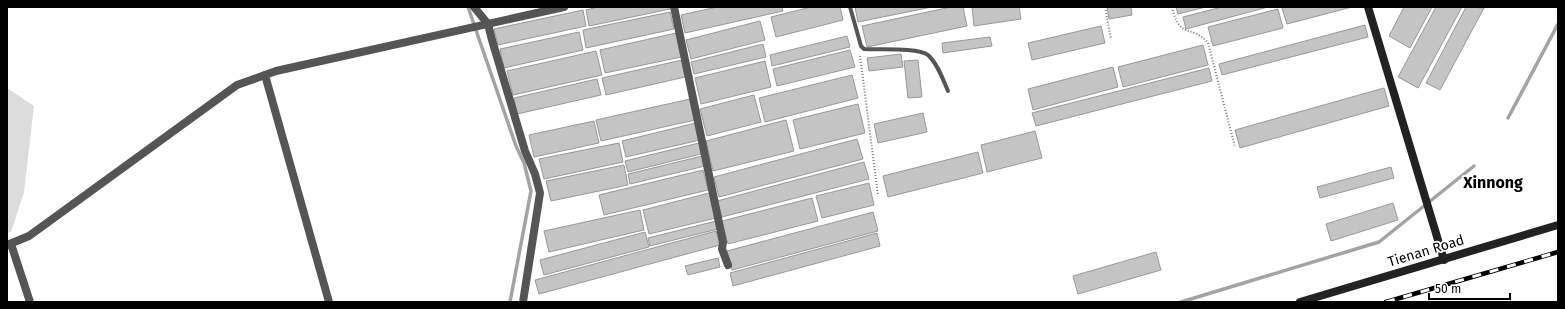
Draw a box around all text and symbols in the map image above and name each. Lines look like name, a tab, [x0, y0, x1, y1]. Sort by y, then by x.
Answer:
district label: Xinnong	[1462, 173, 1523, 192]
street label: Tienan Road	[1386, 231, 1466, 271]
scale bar	[1429, 275, 1510, 301]
text: 50 m	[1435, 282, 1461, 296]

